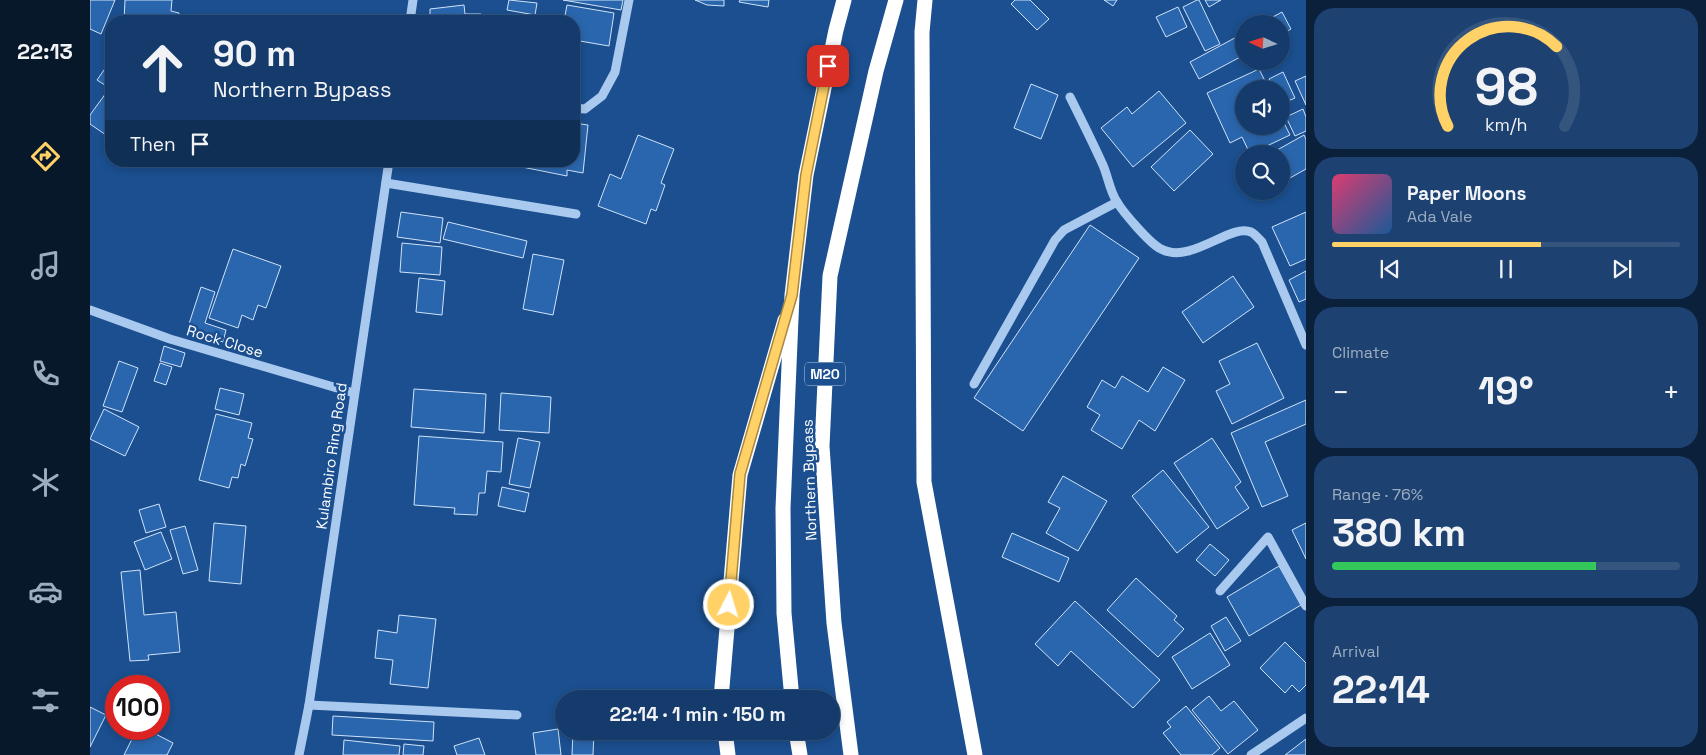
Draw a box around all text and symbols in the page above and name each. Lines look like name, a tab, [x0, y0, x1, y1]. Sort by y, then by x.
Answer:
north arrow	[1235, 15, 1290, 70]
map controls	[1235, 15, 1290, 200]
text: 90 m	[213, 32, 296, 76]
icon: ahead	[130, 35, 195, 100]
text: 22:13	[17, 37, 73, 65]
pin	[807, 45, 849, 87]
icon: arrive	[814, 52, 842, 80]
text: 98	[1474, 54, 1538, 120]
text: Northern Bypass	[213, 75, 392, 103]
button: sound	[1235, 80, 1290, 135]
text: km/h	[1485, 113, 1527, 136]
icon: arrive	[186, 130, 214, 158]
text: Then	[130, 132, 176, 157]
icon: directions	[28, 139, 63, 174]
button: search	[1235, 145, 1290, 200]
text: Paper Moons	[1407, 181, 1526, 206]
text: Ada Vale	[1407, 206, 1472, 227]
icon: music	[28, 248, 63, 283]
icon: previous	[1376, 255, 1404, 283]
icon: pause	[1492, 255, 1520, 283]
icon: next	[1608, 255, 1636, 283]
street label: Rock Close	[184, 320, 266, 362]
text: Climate	[1332, 342, 1389, 363]
icon: phone	[28, 356, 63, 391]
road number: M20	[805, 362, 845, 386]
text: 19°	[1478, 367, 1534, 415]
text: −	[1332, 374, 1349, 410]
text: +	[1663, 374, 1680, 410]
street label: Kulambiro Ring Road	[311, 381, 351, 531]
street label: Northern Bypass	[797, 419, 821, 541]
icon: climate	[28, 465, 63, 500]
text: Range · 76%	[1332, 484, 1423, 505]
text: 380 km	[1332, 509, 1466, 557]
icon: car	[28, 574, 63, 609]
position arrow	[702, 578, 754, 630]
text: Arrival	[1332, 641, 1380, 662]
text: 22:14	[1332, 666, 1430, 714]
speed limit sign: 100	[105, 675, 170, 740]
icon: filters	[28, 683, 63, 718]
text: 22:14 · 1 min · 150 m	[609, 702, 786, 727]

